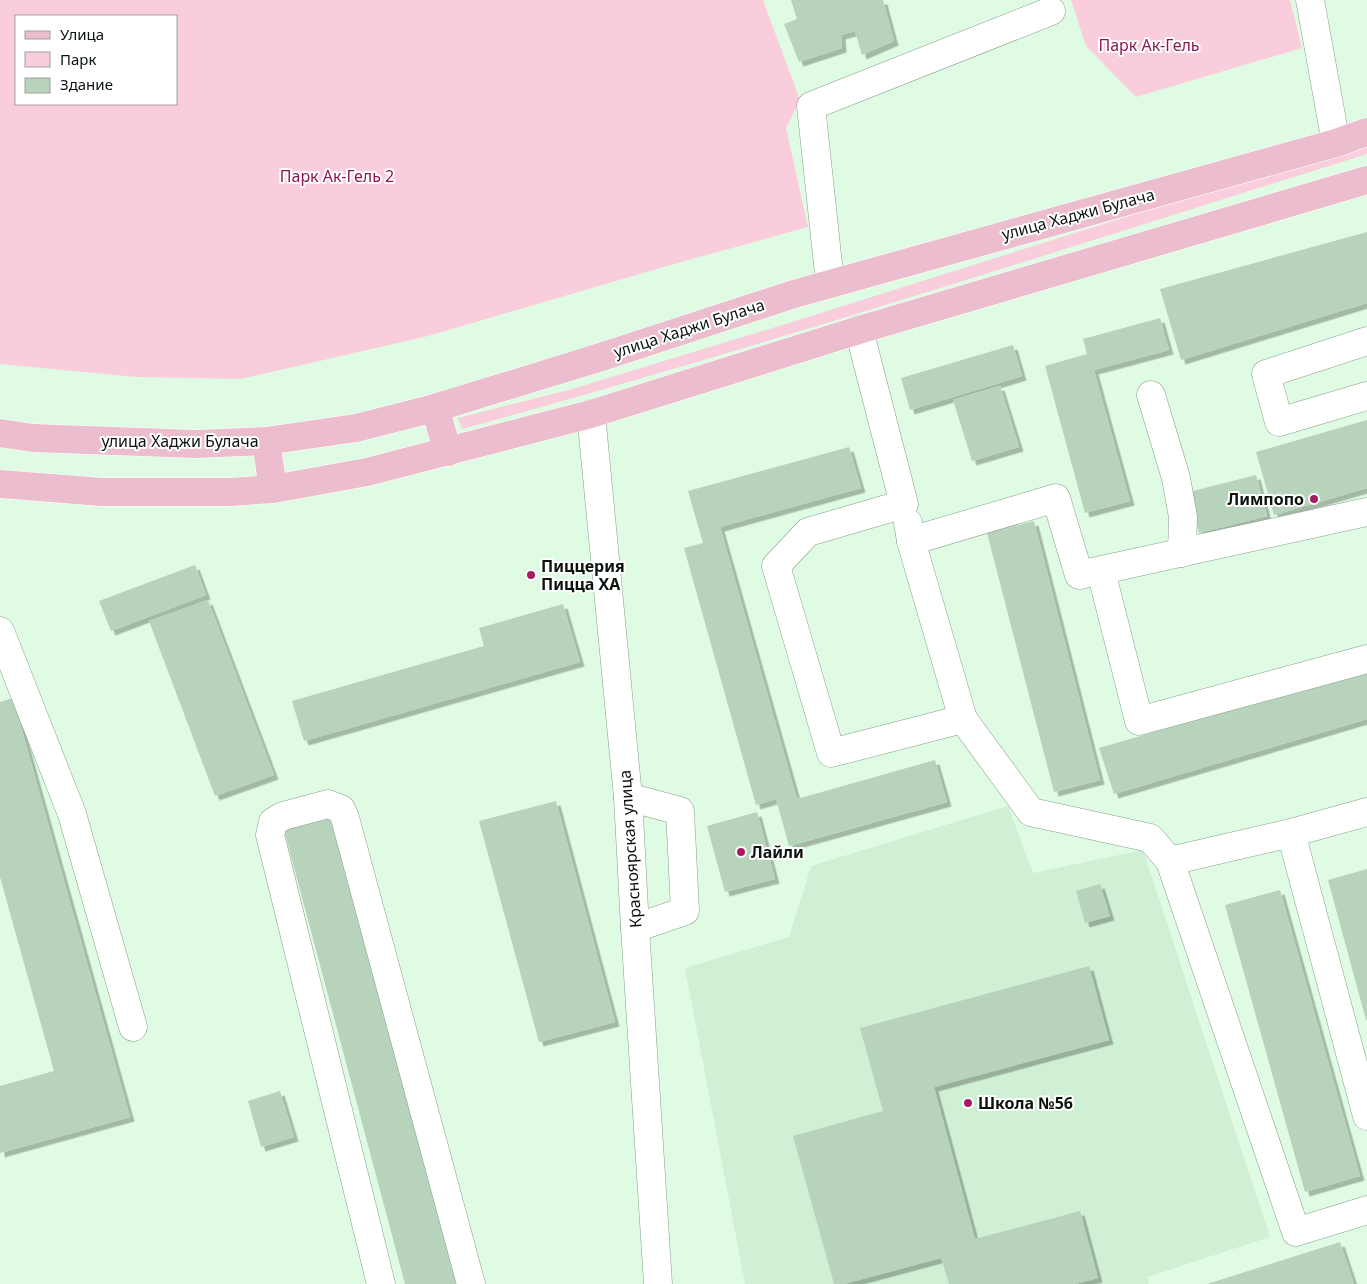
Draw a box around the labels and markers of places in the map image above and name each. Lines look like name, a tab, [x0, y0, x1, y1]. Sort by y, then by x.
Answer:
place label: Лимпопо	[1227, 488, 1304, 510]
marker: Лимпопо	[1308, 493, 1320, 505]
place label: Пиццерия Пицца ХА	[541, 555, 625, 595]
marker: Пиццерия Пицца ХА	[525, 569, 537, 581]
place label: Лайли	[751, 841, 804, 863]
marker: Лайли	[735, 846, 747, 858]
place label: Школа №56	[978, 1092, 1073, 1114]
marker: Школа №56	[962, 1097, 974, 1109]

